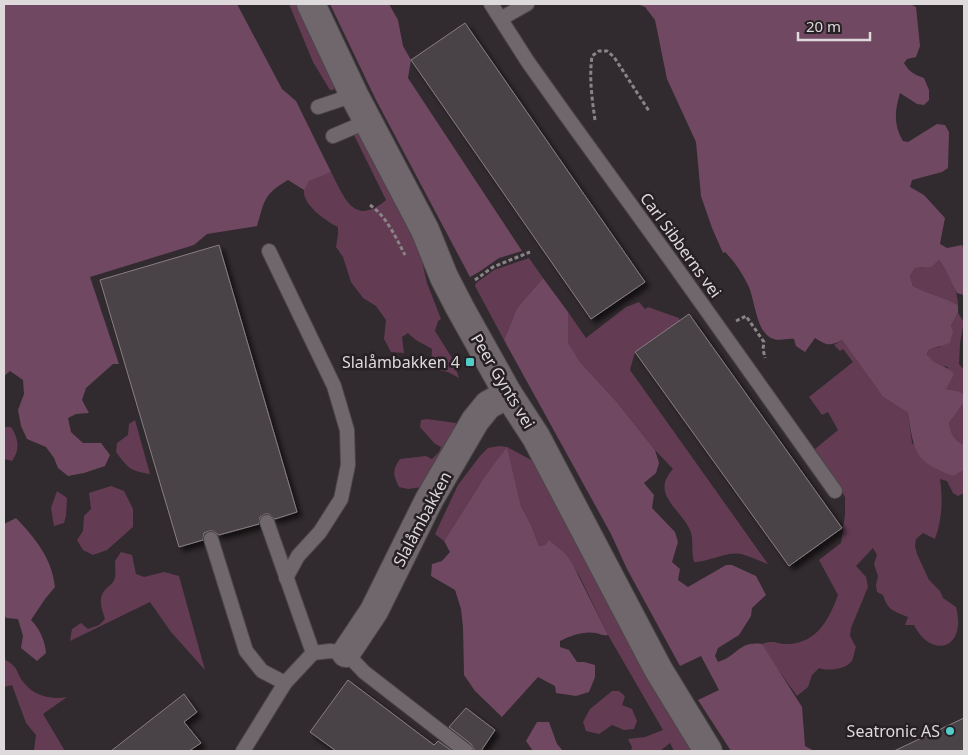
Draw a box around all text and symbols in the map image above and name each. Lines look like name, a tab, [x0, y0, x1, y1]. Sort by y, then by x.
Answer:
scale bar	[798, 10, 870, 42]
text: 20 m	[806, 16, 841, 36]
street label: Carl Sibberns vei	[635, 188, 727, 302]
street label: Peer Gynts vei	[466, 329, 540, 433]
place label: Slalåmbakken 4	[342, 351, 460, 373]
marker: Slalåmbakken 4	[464, 356, 476, 368]
street label: Slalåmbakken	[388, 468, 456, 570]
place label: Seatronic AS	[847, 720, 940, 742]
marker: Seatronic AS	[944, 725, 956, 737]

